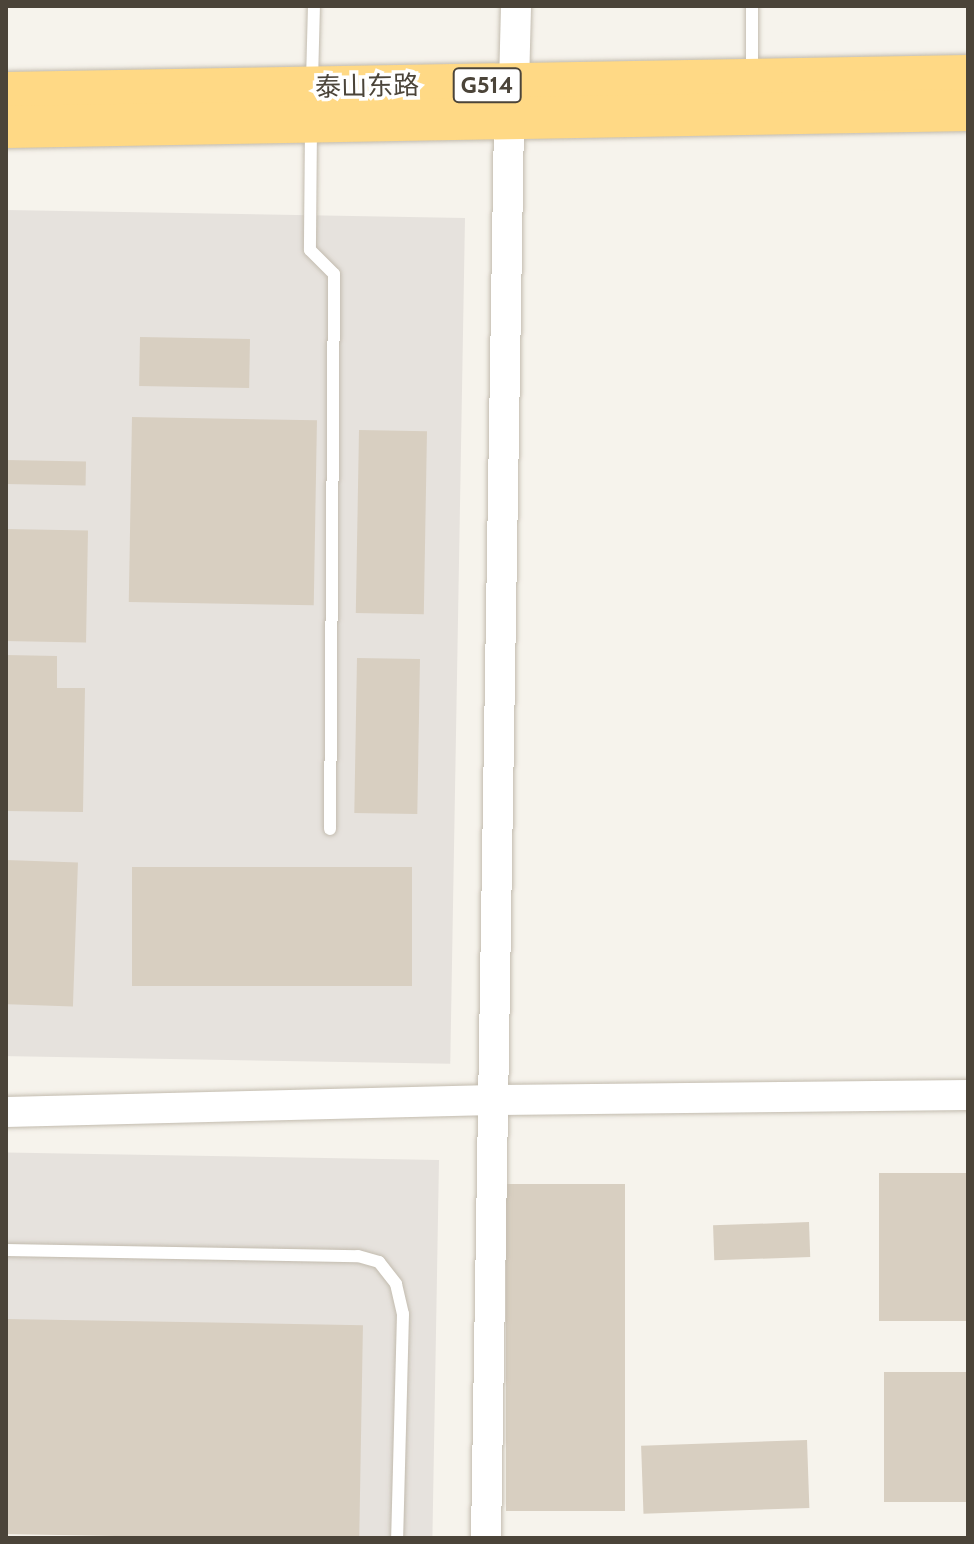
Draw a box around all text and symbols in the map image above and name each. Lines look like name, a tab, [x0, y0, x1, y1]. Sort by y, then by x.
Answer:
road number: G514	[451, 65, 523, 105]
street label: 泰山东路	[315, 70, 419, 104]

